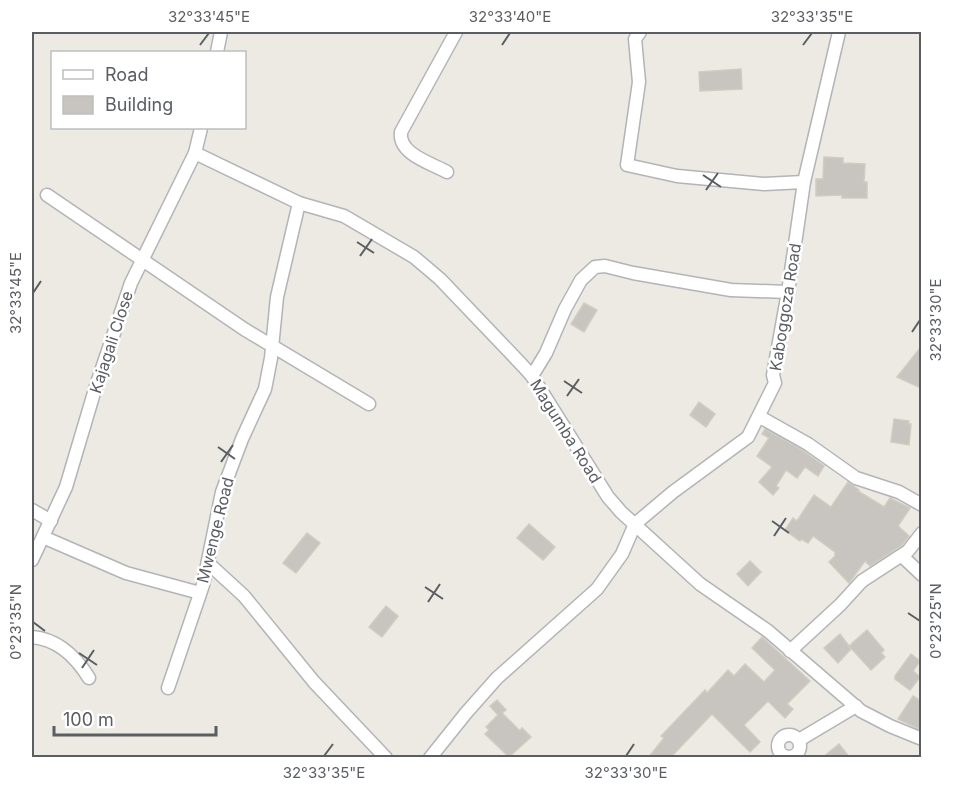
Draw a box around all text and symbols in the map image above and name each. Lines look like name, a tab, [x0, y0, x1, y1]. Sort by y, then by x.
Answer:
text: 32°33'45"E	[168, 7, 250, 26]
text: 32°33'40"E	[469, 7, 551, 26]
text: 32°33'35"E	[771, 7, 853, 26]
legend	[51, 51, 246, 129]
text: Road	[105, 64, 148, 85]
text: Building	[105, 94, 173, 115]
street label: Kaboggoza Road	[765, 242, 805, 372]
text: 32°33'45"E	[6, 252, 25, 334]
text: 32°33'30"E	[926, 278, 945, 362]
street label: Kajagali Close	[85, 288, 137, 396]
street label: Magumba Road	[526, 375, 606, 487]
street label: Mwenge Road	[192, 475, 238, 585]
text: 0°23'25"N	[926, 583, 945, 659]
text: 0°23'35"N	[6, 584, 25, 660]
scale bar	[54, 699, 216, 737]
text: 100 m	[63, 709, 114, 730]
text: 32°33'35"E	[283, 763, 365, 782]
text: 32°33'30"E	[584, 763, 668, 782]

